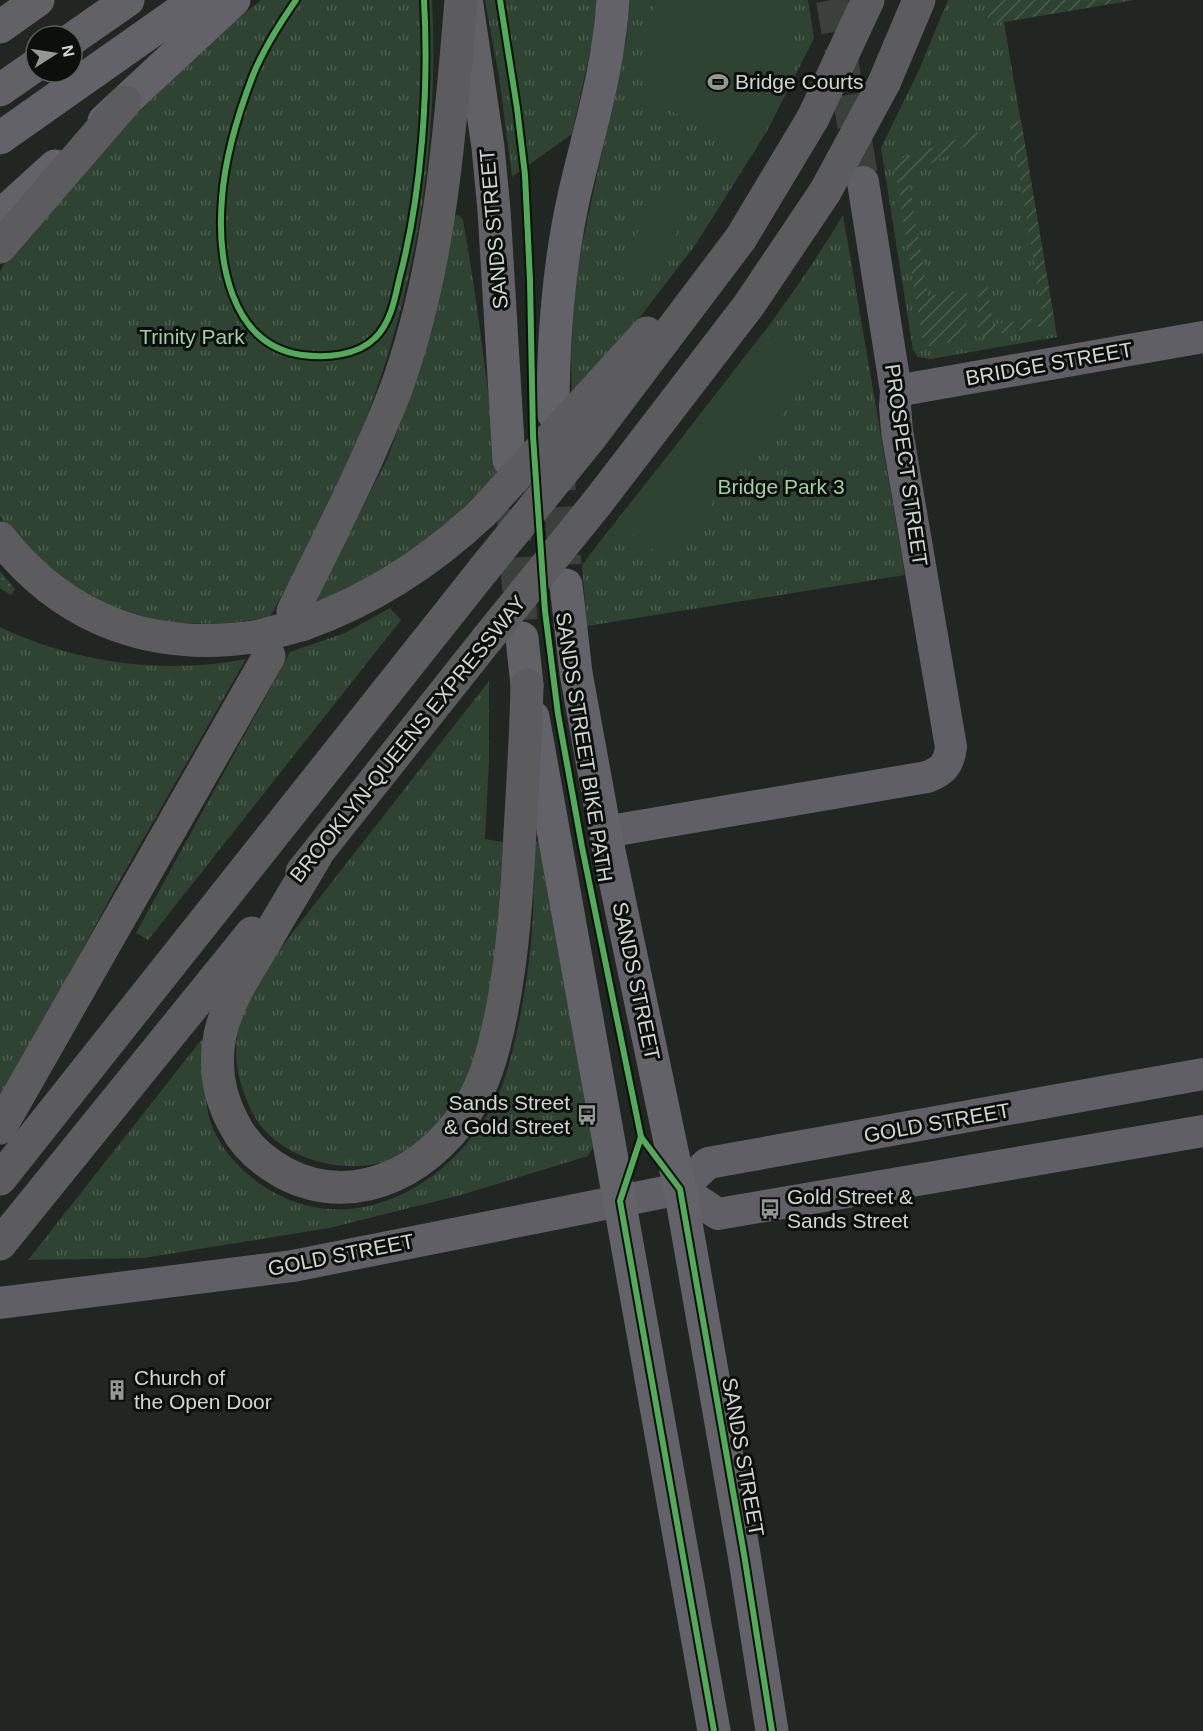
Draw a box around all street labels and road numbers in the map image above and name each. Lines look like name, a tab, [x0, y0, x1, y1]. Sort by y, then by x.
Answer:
street label: SANDS STREET	[475, 148, 512, 310]
street label: BRIDGE STREET	[964, 337, 1134, 390]
street label: PROSPECT STREET	[881, 362, 932, 568]
street label: BROOKLYN-QUEENS EXPRESSWAY	[285, 591, 530, 886]
street label: SANDS STREET BIKE PATH	[552, 610, 617, 884]
street label: SANDS STREET	[609, 900, 665, 1062]
street label: GOLD STREET	[862, 1098, 1012, 1147]
street label: GOLD STREET	[266, 1229, 416, 1280]
street label: SANDS STREET	[718, 1376, 769, 1538]

